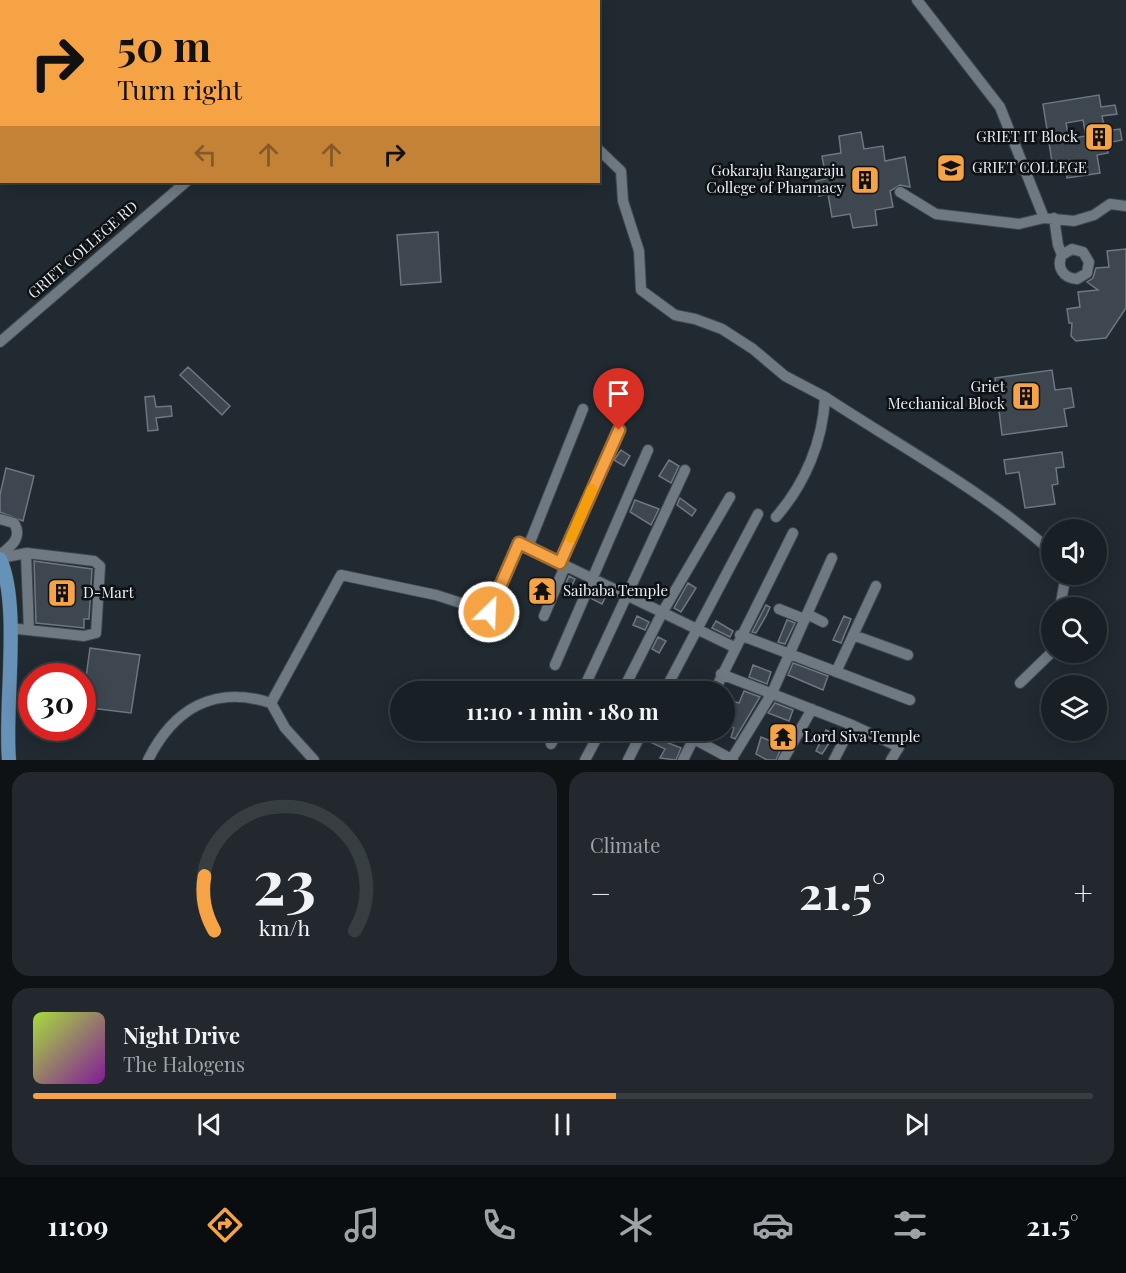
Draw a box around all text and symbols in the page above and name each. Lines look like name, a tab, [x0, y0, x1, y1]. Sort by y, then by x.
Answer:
text: 50 m	[117, 17, 211, 73]
icon: right	[18, 24, 96, 102]
text: Turn right	[117, 71, 242, 107]
building icon: GRIET IT Block	[1083, 121, 1115, 153]
place label: GRIET IT Block	[976, 126, 1079, 146]
icon: left	[189, 138, 222, 171]
icon: ahead	[252, 138, 285, 171]
icon: ahead	[315, 138, 348, 171]
icon: right	[378, 138, 411, 171]
school or university icon: GRIET COLLEGE	[935, 152, 967, 184]
place label: GRIET COLLEGE	[972, 157, 1087, 177]
place label: Gokaraju Rangaraju College of Pharmacy	[706, 160, 844, 197]
building icon: Gokaraju Rangaraju College of Pharmacy	[849, 164, 881, 196]
street label: GRIET COLLEGE RD	[23, 196, 142, 302]
pin	[593, 368, 644, 430]
place label: Griet Mechanical Block	[888, 376, 1006, 413]
icon: arrive	[602, 377, 635, 410]
building icon: Griet Mechanical Block	[1010, 380, 1042, 412]
map controls	[1041, 519, 1107, 741]
button: sound	[1041, 519, 1107, 585]
temple icon: Saibaba Temple	[526, 575, 558, 607]
building icon: D-Mart	[46, 577, 78, 609]
position arrow	[457, 580, 521, 644]
place label: Saibaba Temple	[563, 580, 668, 600]
place label: D-Mart	[83, 582, 134, 602]
button: search	[1041, 597, 1107, 663]
speed limit sign: 30	[18, 663, 96, 741]
button: layers	[1041, 675, 1107, 741]
text: 11:10 · 1 min · 180 m	[466, 696, 659, 726]
temple icon: Lord Siva Temple	[767, 721, 799, 753]
place label: Lord Siva Temple	[804, 726, 920, 746]
text: Climate	[590, 831, 660, 858]
text: 23	[253, 837, 316, 921]
text: 21.5°	[799, 861, 886, 921]
text: −	[590, 870, 611, 914]
text: +	[1074, 870, 1093, 914]
text: km/h	[259, 913, 311, 941]
text: Night Drive	[123, 1020, 240, 1050]
text: The Halogens	[123, 1050, 245, 1077]
icon: previous	[193, 1108, 226, 1141]
icon: pause	[546, 1108, 579, 1141]
icon: next	[900, 1108, 933, 1141]
icon: directions	[204, 1204, 246, 1246]
icon: music	[341, 1204, 383, 1246]
icon: phone	[478, 1204, 520, 1246]
icon: climate	[615, 1204, 657, 1246]
icon: car	[752, 1204, 794, 1246]
icon: filters	[889, 1204, 931, 1246]
text: 11:09	[48, 1207, 108, 1243]
text: 21.5°	[1026, 1207, 1078, 1243]

